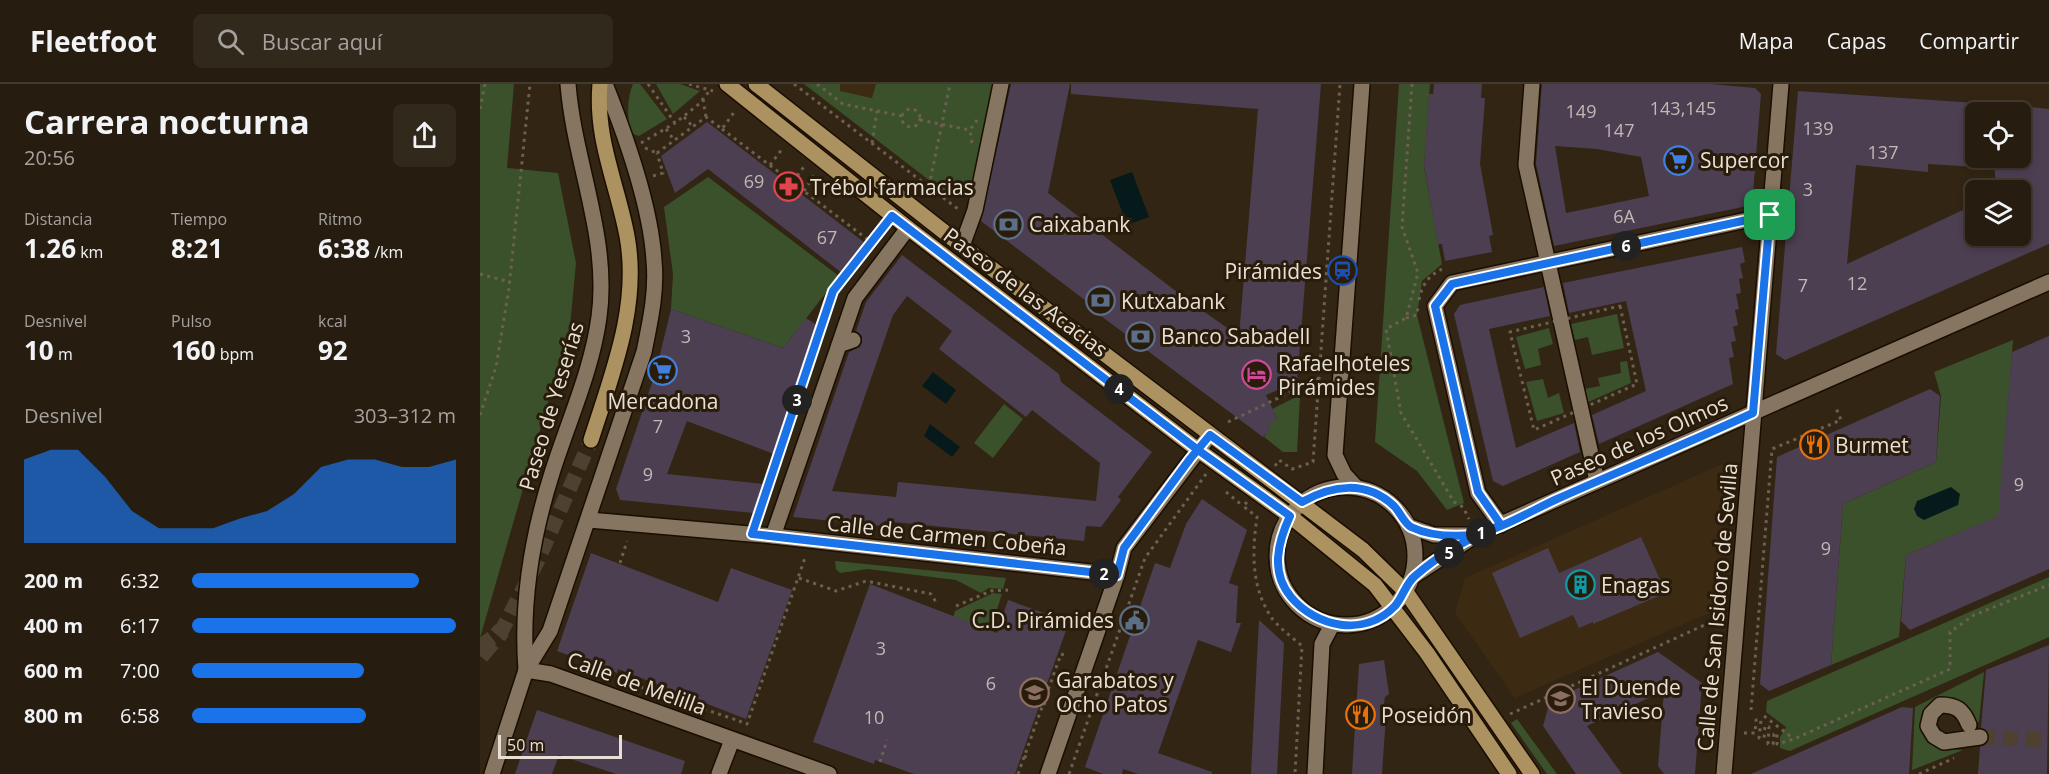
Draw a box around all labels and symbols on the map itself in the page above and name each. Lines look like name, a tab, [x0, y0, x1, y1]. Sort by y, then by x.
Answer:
house number: 143,145	[1650, 96, 1716, 120]
house number: 149	[1566, 99, 1596, 123]
house number: 139	[1803, 116, 1833, 140]
house number: 147	[1604, 118, 1634, 142]
house number: 137	[1868, 140, 1898, 164]
supermarket icon: Supercor	[1663, 144, 1695, 176]
place label: Supercor	[1700, 146, 1789, 174]
house number: 69	[744, 169, 764, 193]
pharmacy icon: Trébol farmacias	[773, 171, 805, 203]
place label: Trébol farmacias	[810, 173, 974, 201]
house number: 3	[1803, 177, 1813, 201]
pin	[1744, 189, 1795, 240]
house number: 6A	[1613, 204, 1635, 228]
bank icon: Caixabank	[992, 208, 1024, 240]
place label: Caixabank	[1029, 210, 1130, 238]
street label: Paseo de las Acacias	[938, 221, 1114, 363]
house number: 67	[817, 225, 837, 249]
pin: 6	[1611, 231, 1641, 261]
station icon: Pirámides	[1327, 255, 1359, 287]
place label: Pirámides	[1224, 257, 1322, 285]
house number: 12	[1847, 271, 1867, 295]
house number: 7	[1798, 273, 1808, 297]
bank icon: Kutxabank	[1084, 285, 1116, 317]
place label: Kutxabank	[1121, 287, 1225, 315]
street label: Paseo de Yeserías	[512, 318, 590, 494]
bank icon: Banco Sabadell	[1124, 320, 1156, 352]
place label: Banco Sabadell	[1161, 322, 1310, 350]
house number: 3	[681, 324, 691, 348]
place label: Rafaelhoteles Pirámides	[1278, 349, 1410, 401]
supermarket icon: Mercadona	[647, 354, 679, 386]
hotel icon: Rafaelhoteles Pirámides	[1241, 359, 1273, 391]
pin: 4	[1104, 374, 1134, 404]
pin: 3	[782, 385, 812, 415]
place label: Mercadona	[607, 387, 719, 415]
street label: Paseo de los Olmos	[1546, 388, 1732, 492]
house number: 7	[653, 414, 663, 438]
restaurant icon: Burmet	[1798, 429, 1830, 461]
place label: Burmet	[1835, 431, 1909, 459]
house number: 9	[643, 462, 653, 486]
street label: Calle de San Isidoro de Sevilla	[1690, 462, 1744, 752]
house number: 9	[2014, 472, 2024, 496]
street label: Calle de Carmen Cobeña	[826, 508, 1068, 562]
pin: 1	[1466, 518, 1496, 548]
house number: 9	[1821, 536, 1831, 560]
pin: 5	[1434, 538, 1464, 568]
pin: 2	[1089, 559, 1119, 589]
building icon: Enagas	[1564, 569, 1596, 601]
place label: Enagas	[1601, 571, 1670, 599]
public building icon: C.D. Pirámides	[1119, 604, 1151, 636]
place label: C.D. Pirámides	[971, 606, 1114, 634]
house number: 3	[876, 636, 886, 660]
street label: Calle de Melilla	[563, 645, 711, 721]
place label: Garabatos y Ocho Patos	[1056, 666, 1174, 718]
house number: 6	[986, 671, 996, 695]
place label: El Duende Travieso	[1581, 673, 1681, 725]
school or university icon: Garabatos y Ocho Patos	[1019, 676, 1051, 708]
school or university icon: El Duende Travieso	[1544, 683, 1576, 715]
restaurant icon: Poseidón	[1344, 699, 1376, 731]
place label: Poseidón	[1381, 701, 1472, 729]
house number: 10	[864, 705, 884, 729]
scale bar	[498, 732, 622, 760]

